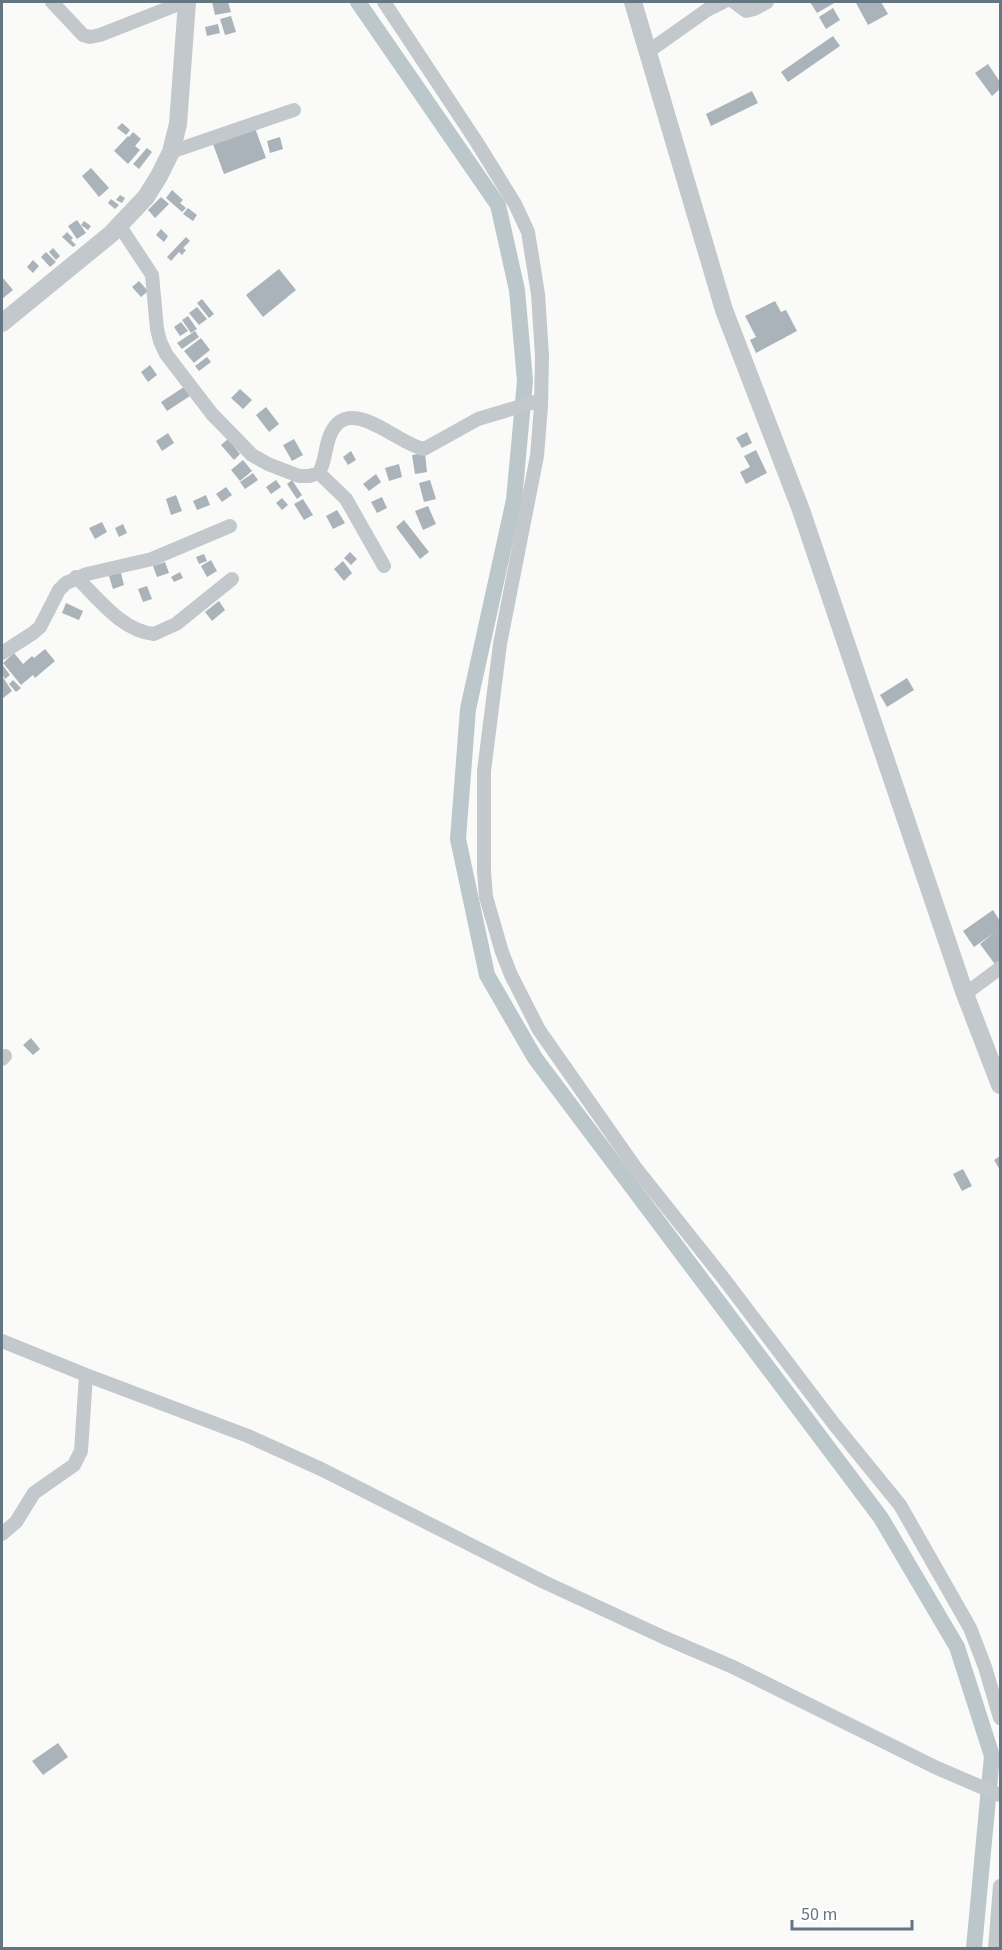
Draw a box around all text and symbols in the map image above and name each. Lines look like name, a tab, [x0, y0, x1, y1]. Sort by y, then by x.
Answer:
scale bar	[792, 1893, 912, 1931]
text: 50 m	[801, 1902, 837, 1927]

